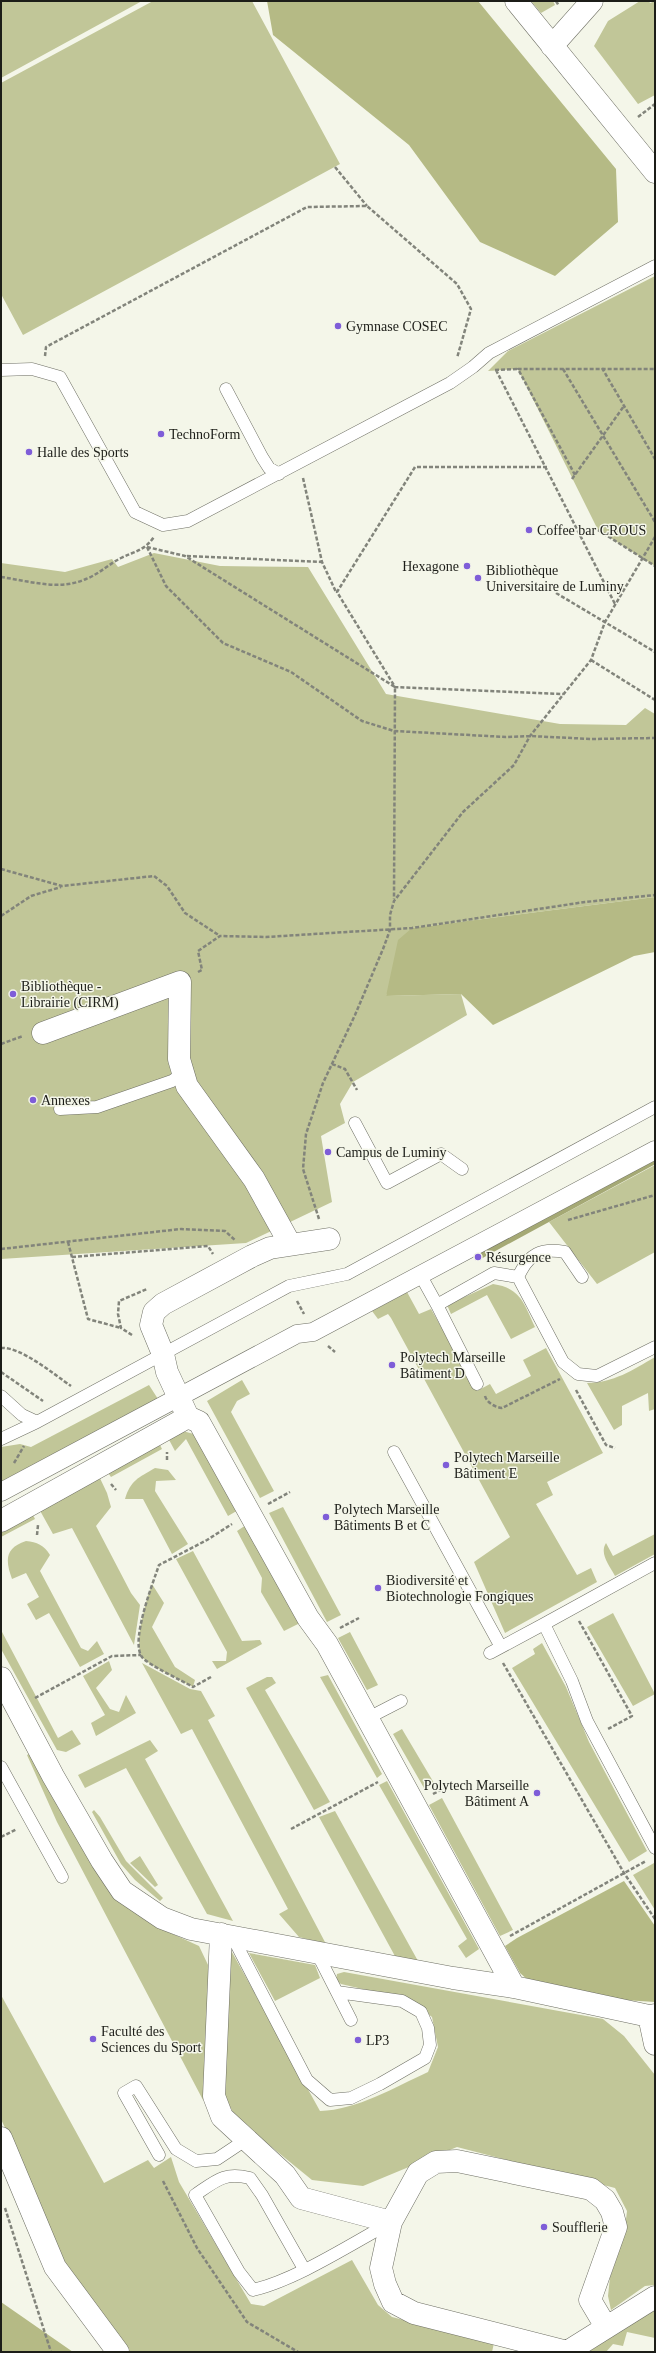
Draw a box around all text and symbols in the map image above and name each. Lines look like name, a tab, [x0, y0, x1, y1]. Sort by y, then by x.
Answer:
place label: Gymnase COSEC	[346, 319, 448, 334]
marker: Gymnase COSEC	[333, 321, 343, 331]
place label: TechnoForm	[169, 427, 240, 442]
marker: TechnoForm	[156, 429, 166, 439]
place label: Halle des Sports	[37, 445, 129, 460]
marker: Halle des Sports	[24, 447, 34, 457]
place label: Coffee bar CROUS	[537, 523, 646, 538]
marker: Coffee bar CROUS	[524, 525, 534, 535]
place label: Hexagone	[402, 559, 459, 574]
marker: Hexagone	[462, 561, 472, 571]
place label: Bibliothèque Universitaire de Luminy	[486, 563, 624, 594]
marker: Bibliothèque Universitaire de Luminy	[473, 573, 483, 583]
place label: Bibliothèque - Librairie (CIRM)	[21, 979, 119, 1011]
marker: Bibliothèque - Librairie (CIRM)	[8, 989, 18, 999]
place label: Annexes	[41, 1093, 90, 1108]
marker: Annexes	[28, 1095, 38, 1105]
place label: Campus de Luminy	[336, 1145, 446, 1160]
marker: Campus de Luminy	[323, 1147, 333, 1157]
place label: Résurgence	[486, 1250, 551, 1265]
marker: Résurgence	[473, 1252, 483, 1262]
place label: Polytech Marseille Bâtiment D	[400, 1350, 505, 1381]
marker: Polytech Marseille Bâtiment D	[387, 1360, 397, 1370]
place label: Polytech Marseille Bâtiment E	[454, 1450, 559, 1481]
marker: Polytech Marseille Bâtiment E	[441, 1460, 451, 1470]
place label: Polytech Marseille Bâtiments B et C	[334, 1502, 439, 1533]
marker: Polytech Marseille Bâtiments B et C	[321, 1512, 331, 1522]
place label: Biodiversité et Biotechnologie Fongiques	[386, 1573, 533, 1604]
marker: Biodiversité et Biotechnologie Fongiques	[373, 1583, 383, 1593]
place label: Polytech Marseille Bâtiment A	[424, 1778, 530, 1809]
marker: Polytech Marseille Bâtiment A	[532, 1788, 542, 1798]
place label: Faculté des Sciences du Sport	[101, 2024, 201, 2055]
place label: LP3	[366, 2033, 389, 2048]
marker: Faculté des Sciences du Sport	[88, 2034, 98, 2044]
marker: LP3	[353, 2035, 363, 2045]
place label: Soufflerie	[552, 2220, 608, 2235]
marker: Soufflerie	[539, 2222, 549, 2232]

